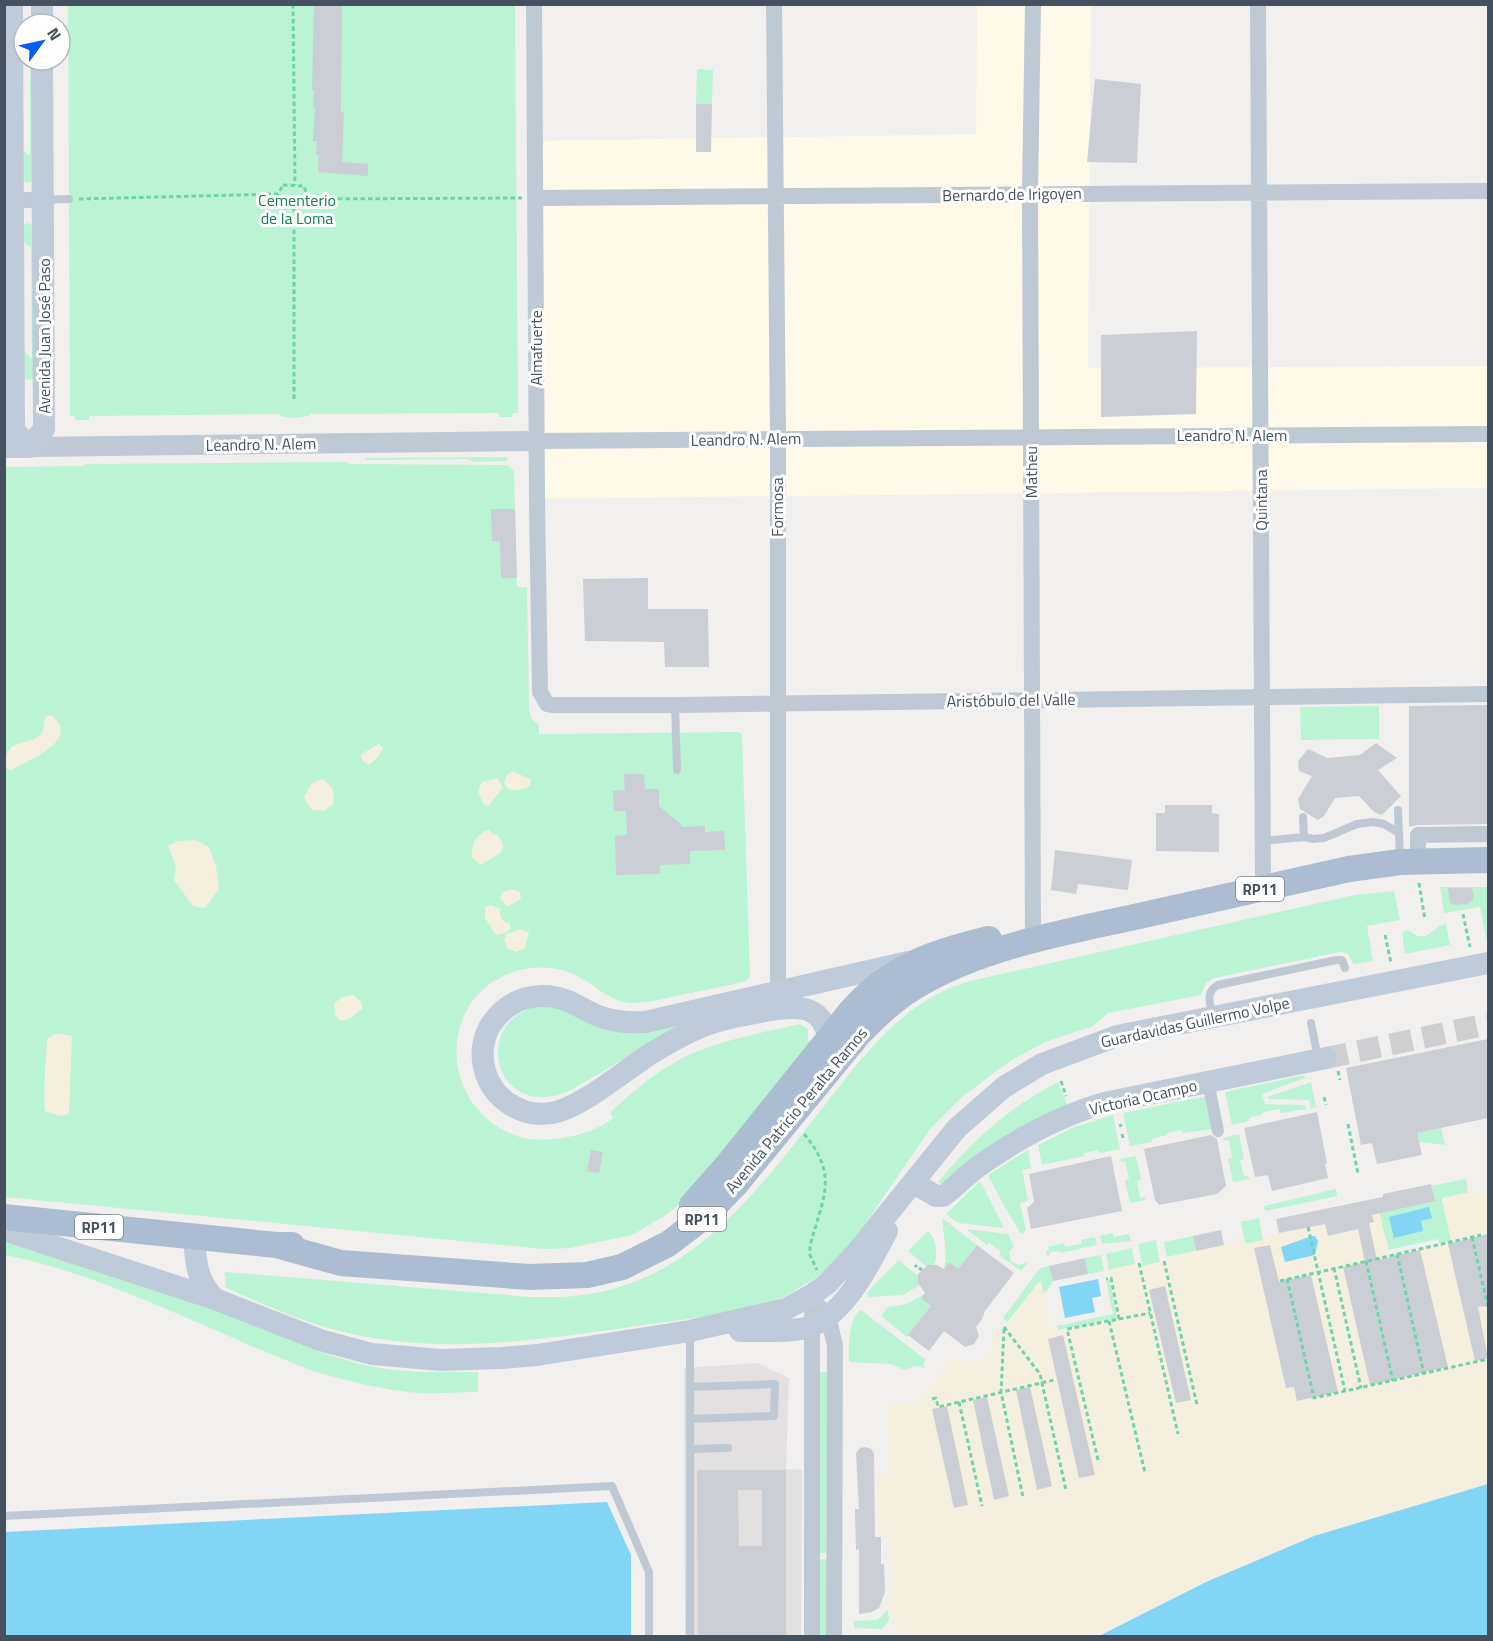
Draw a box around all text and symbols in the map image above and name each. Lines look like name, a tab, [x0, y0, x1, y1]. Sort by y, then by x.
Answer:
north arrow	[12, 12, 72, 72]
text: N	[41, 23, 68, 45]
street label: Bernardo de Irigoyen	[942, 181, 1082, 207]
park label: Cementerio de la Loma	[258, 188, 336, 230]
street label: Avenida Juan José Paso	[32, 258, 56, 414]
street label: Almafuerte	[524, 310, 548, 386]
street label: Leandro N. Alem	[1177, 423, 1287, 447]
street label: Leandro N. Alem	[691, 426, 801, 452]
street label: Leandro N. Alem	[206, 431, 316, 457]
street label: Matheu	[1019, 446, 1043, 498]
street label: Quintana	[1249, 469, 1273, 531]
street label: Formosa	[765, 477, 789, 537]
street label: Aristóbulo del Valle	[946, 687, 1076, 713]
road number: RP11	[1236, 877, 1284, 901]
street label: Guardavidas Guillermo Volpe	[1098, 990, 1292, 1054]
street label: Avenida Patricio Peralta Ramos	[719, 1022, 873, 1198]
street label: Victoria Ocampo	[1087, 1073, 1199, 1121]
road number: RP11	[678, 1207, 726, 1231]
road number: RP11	[75, 1215, 123, 1239]

